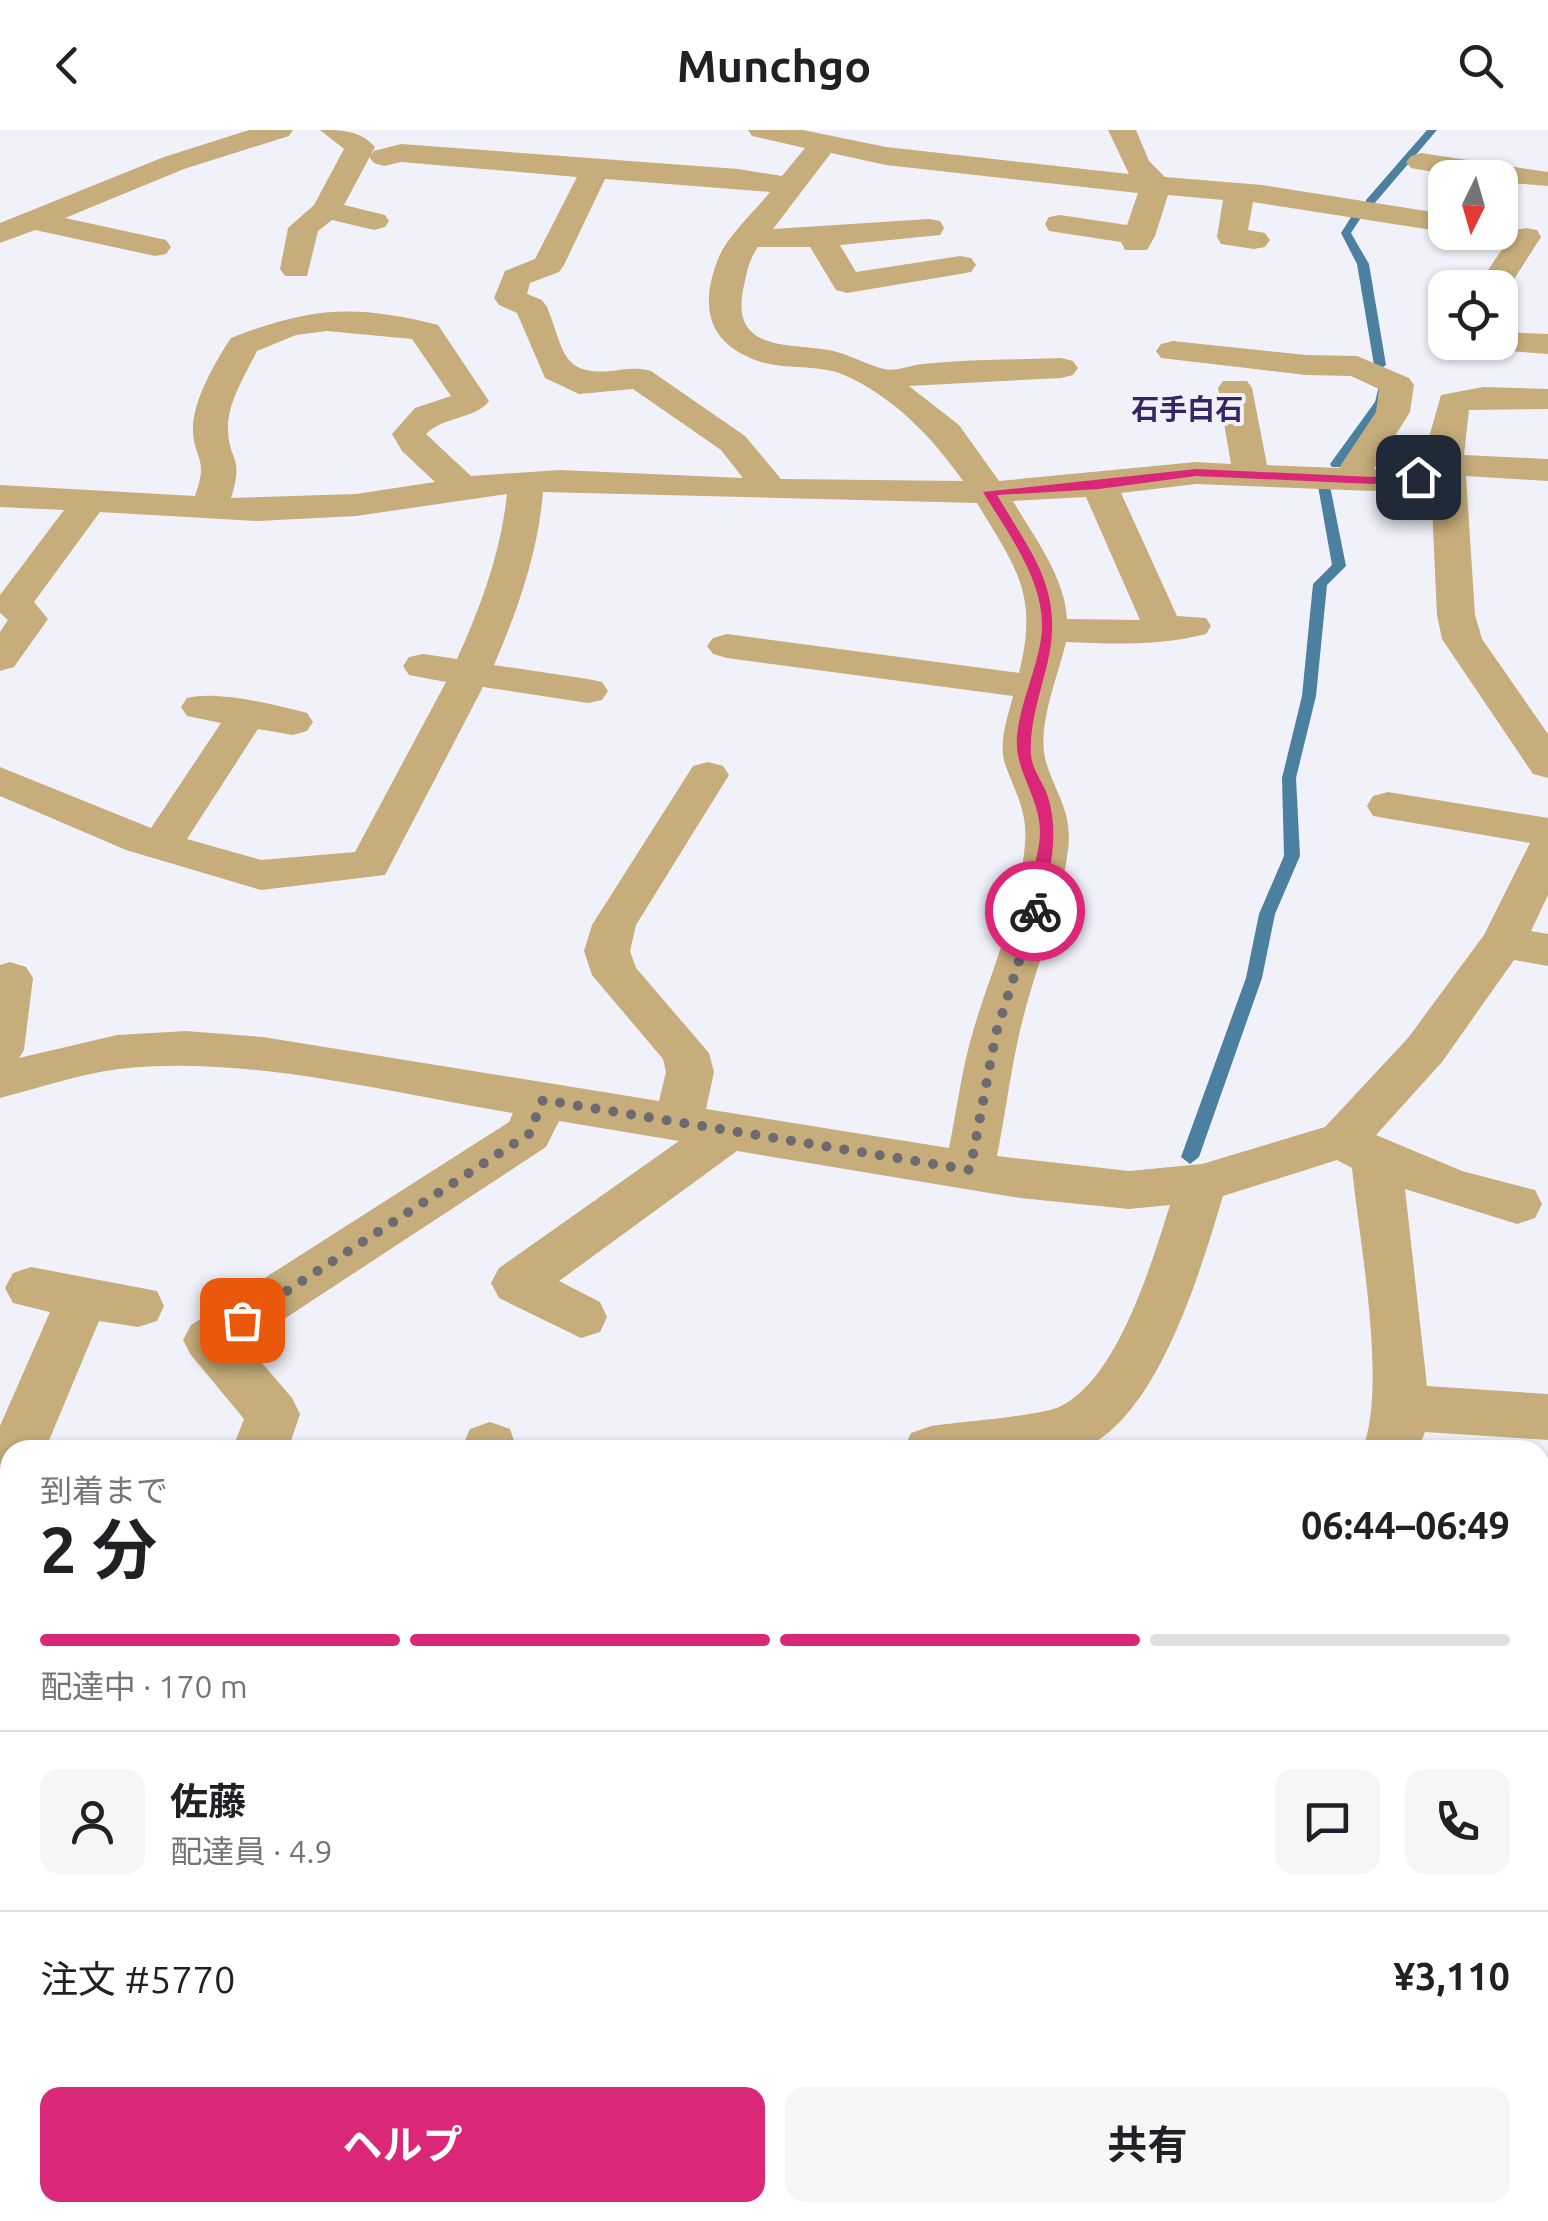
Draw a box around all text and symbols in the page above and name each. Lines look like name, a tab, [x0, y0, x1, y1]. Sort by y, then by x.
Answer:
icon: back	[40, 38, 95, 93]
icon: search	[1453, 38, 1508, 93]
text: Munchgo	[677, 40, 871, 91]
north arrow	[1428, 160, 1518, 250]
map controls	[1428, 160, 1518, 360]
button: locate	[1428, 270, 1518, 360]
district label: 石手白石	[1131, 393, 1243, 424]
pin	[1376, 435, 1461, 520]
icon: home	[1391, 450, 1446, 505]
courier	[985, 861, 1085, 961]
icon: bike	[1008, 884, 1063, 939]
pin	[200, 1278, 285, 1363]
icon: bag	[215, 1293, 270, 1348]
text: 到着まで	[40, 1472, 168, 1508]
text: 06:44–06:49	[1301, 1504, 1510, 1546]
text: 2 分	[40, 1512, 157, 1585]
text: 配達中 · 170 m	[40, 1668, 248, 1704]
button: person	[40, 1769, 145, 1874]
button: chat	[1275, 1769, 1380, 1874]
button: phone	[1405, 1769, 1510, 1874]
text: 佐藤	[170, 1780, 246, 1822]
text: 配達員 · 4.9	[170, 1833, 333, 1869]
text: ¥3,110	[1393, 1955, 1510, 1997]
text: 注文 #5770	[40, 1958, 235, 2000]
button: ヘルプ	[40, 2087, 765, 2202]
button: 共有	[785, 2087, 1510, 2202]

